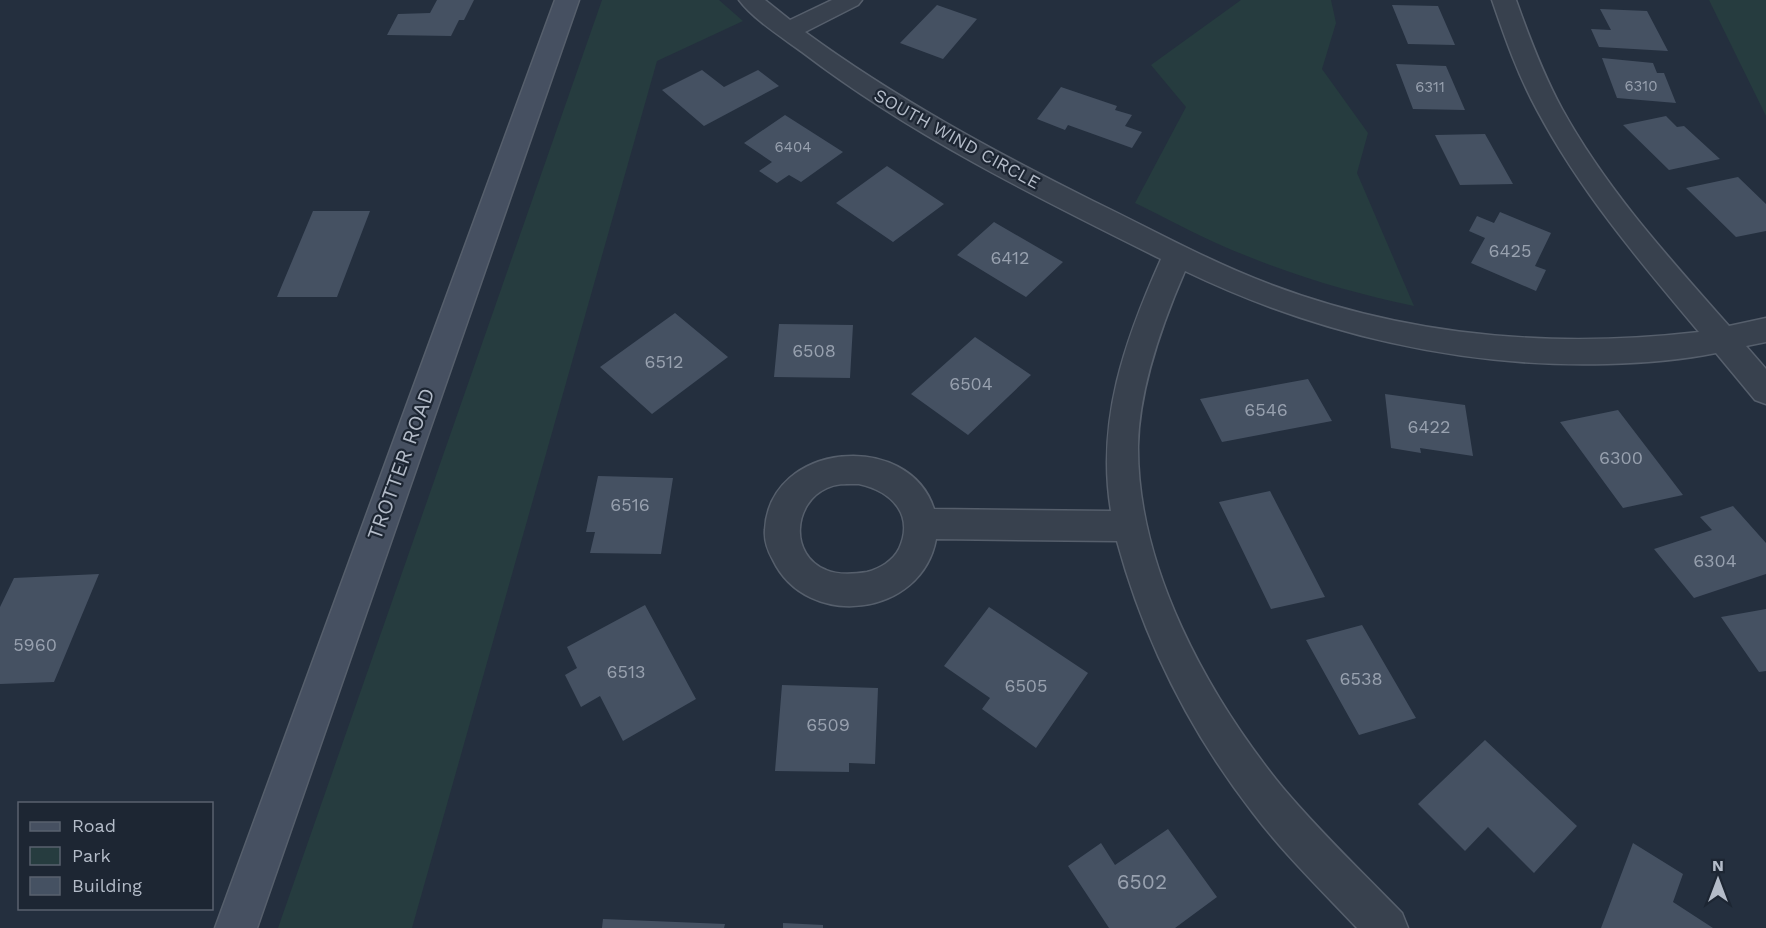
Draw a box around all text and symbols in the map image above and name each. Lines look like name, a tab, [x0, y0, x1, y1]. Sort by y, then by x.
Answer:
house number: 6310	[1624, 77, 1658, 95]
house number: 6311	[1415, 78, 1445, 96]
street label: SOUTH WIND CIRCLE	[871, 84, 1044, 193]
house number: 6404	[775, 138, 811, 156]
house number: 6425	[1489, 240, 1531, 261]
house number: 6412	[990, 247, 1030, 268]
house number: 6508	[792, 340, 836, 361]
house number: 6512	[645, 351, 683, 372]
house number: 6504	[949, 373, 993, 394]
street label: TROTTER ROAD	[361, 384, 440, 543]
house number: 6546	[1244, 399, 1288, 420]
house number: 6422	[1408, 416, 1450, 437]
house number: 6300	[1599, 447, 1643, 468]
house number: 6516	[610, 494, 650, 515]
house number: 6304	[1693, 550, 1737, 571]
house number: 5960	[13, 634, 57, 655]
house number: 6513	[607, 661, 645, 682]
house number: 6538	[1339, 668, 1383, 689]
house number: 6505	[1004, 675, 1048, 696]
house number: 6509	[806, 714, 850, 735]
legend	[18, 802, 213, 910]
text: Road	[72, 815, 116, 836]
text: Park	[72, 845, 111, 866]
north arrow	[1688, 850, 1748, 910]
text: N	[1712, 856, 1724, 875]
house number: 6502	[1117, 869, 1167, 894]
text: Building	[72, 875, 142, 896]

